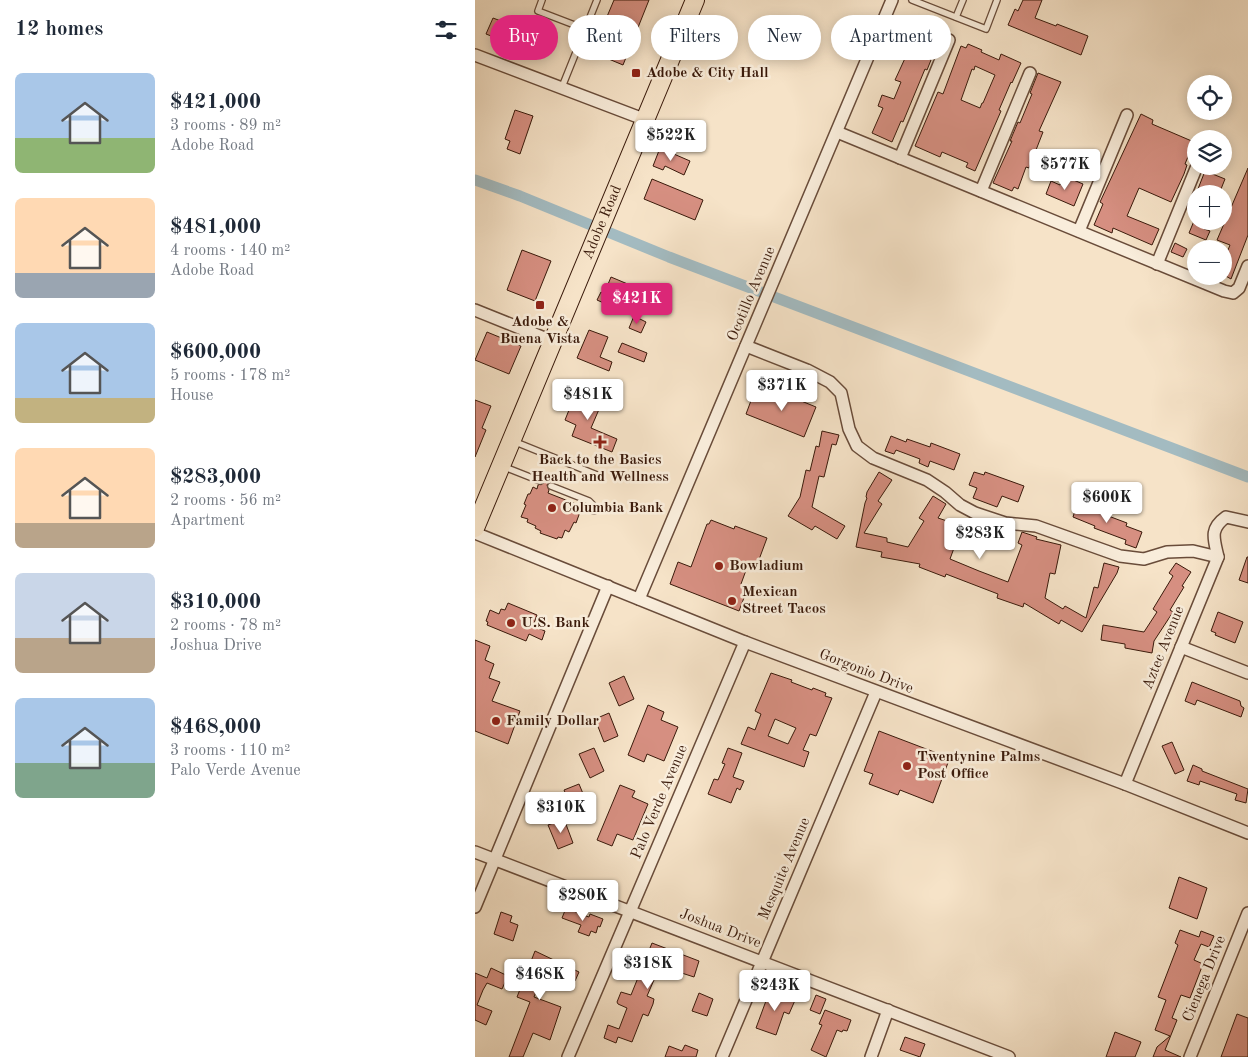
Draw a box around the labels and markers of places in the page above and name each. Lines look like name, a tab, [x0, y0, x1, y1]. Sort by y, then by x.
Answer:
place label: Adobe & City Hall	[646, 66, 769, 81]
marker: Adobe & City Hall	[630, 67, 642, 79]
pin: $522K	[636, 120, 706, 162]
pin: $577K	[1030, 148, 1100, 191]
pin: $421K	[602, 282, 672, 325]
marker: Adobe & Buena Vista	[534, 299, 546, 311]
place label: Adobe & Buena Vista	[500, 315, 581, 347]
pin: $371K	[747, 370, 817, 412]
pin: $481K	[553, 378, 623, 421]
marker: Back to the Basics Health and Wellness	[593, 435, 607, 449]
place label: Back to the Basics Health and Wellness	[531, 453, 669, 485]
pin: $600K	[1072, 482, 1142, 524]
place label: Columbia Bank	[562, 501, 664, 516]
marker: Columbia Bank	[546, 502, 558, 514]
pin: $283K	[945, 518, 1015, 560]
place label: Bowladium	[729, 559, 804, 574]
marker: Bowladium	[713, 560, 725, 572]
place label: Mexican Street Tacos	[742, 585, 826, 617]
marker: Mexican Street Tacos	[726, 595, 738, 607]
place label: U.S. Bank	[521, 616, 590, 631]
marker: U.S. Bank	[505, 617, 517, 629]
place label: Family Dollar	[506, 714, 600, 729]
marker: Family Dollar	[490, 715, 502, 727]
place label: Twentynine Palms Post Office	[917, 750, 1040, 782]
marker: Twentynine Palms Post Office	[901, 760, 913, 772]
pin: $310K	[526, 792, 596, 834]
pin: $280K	[548, 880, 618, 922]
pin: $318K	[613, 948, 683, 990]
pin: $468K	[505, 958, 575, 1001]
pin: $243K	[740, 970, 810, 1012]

